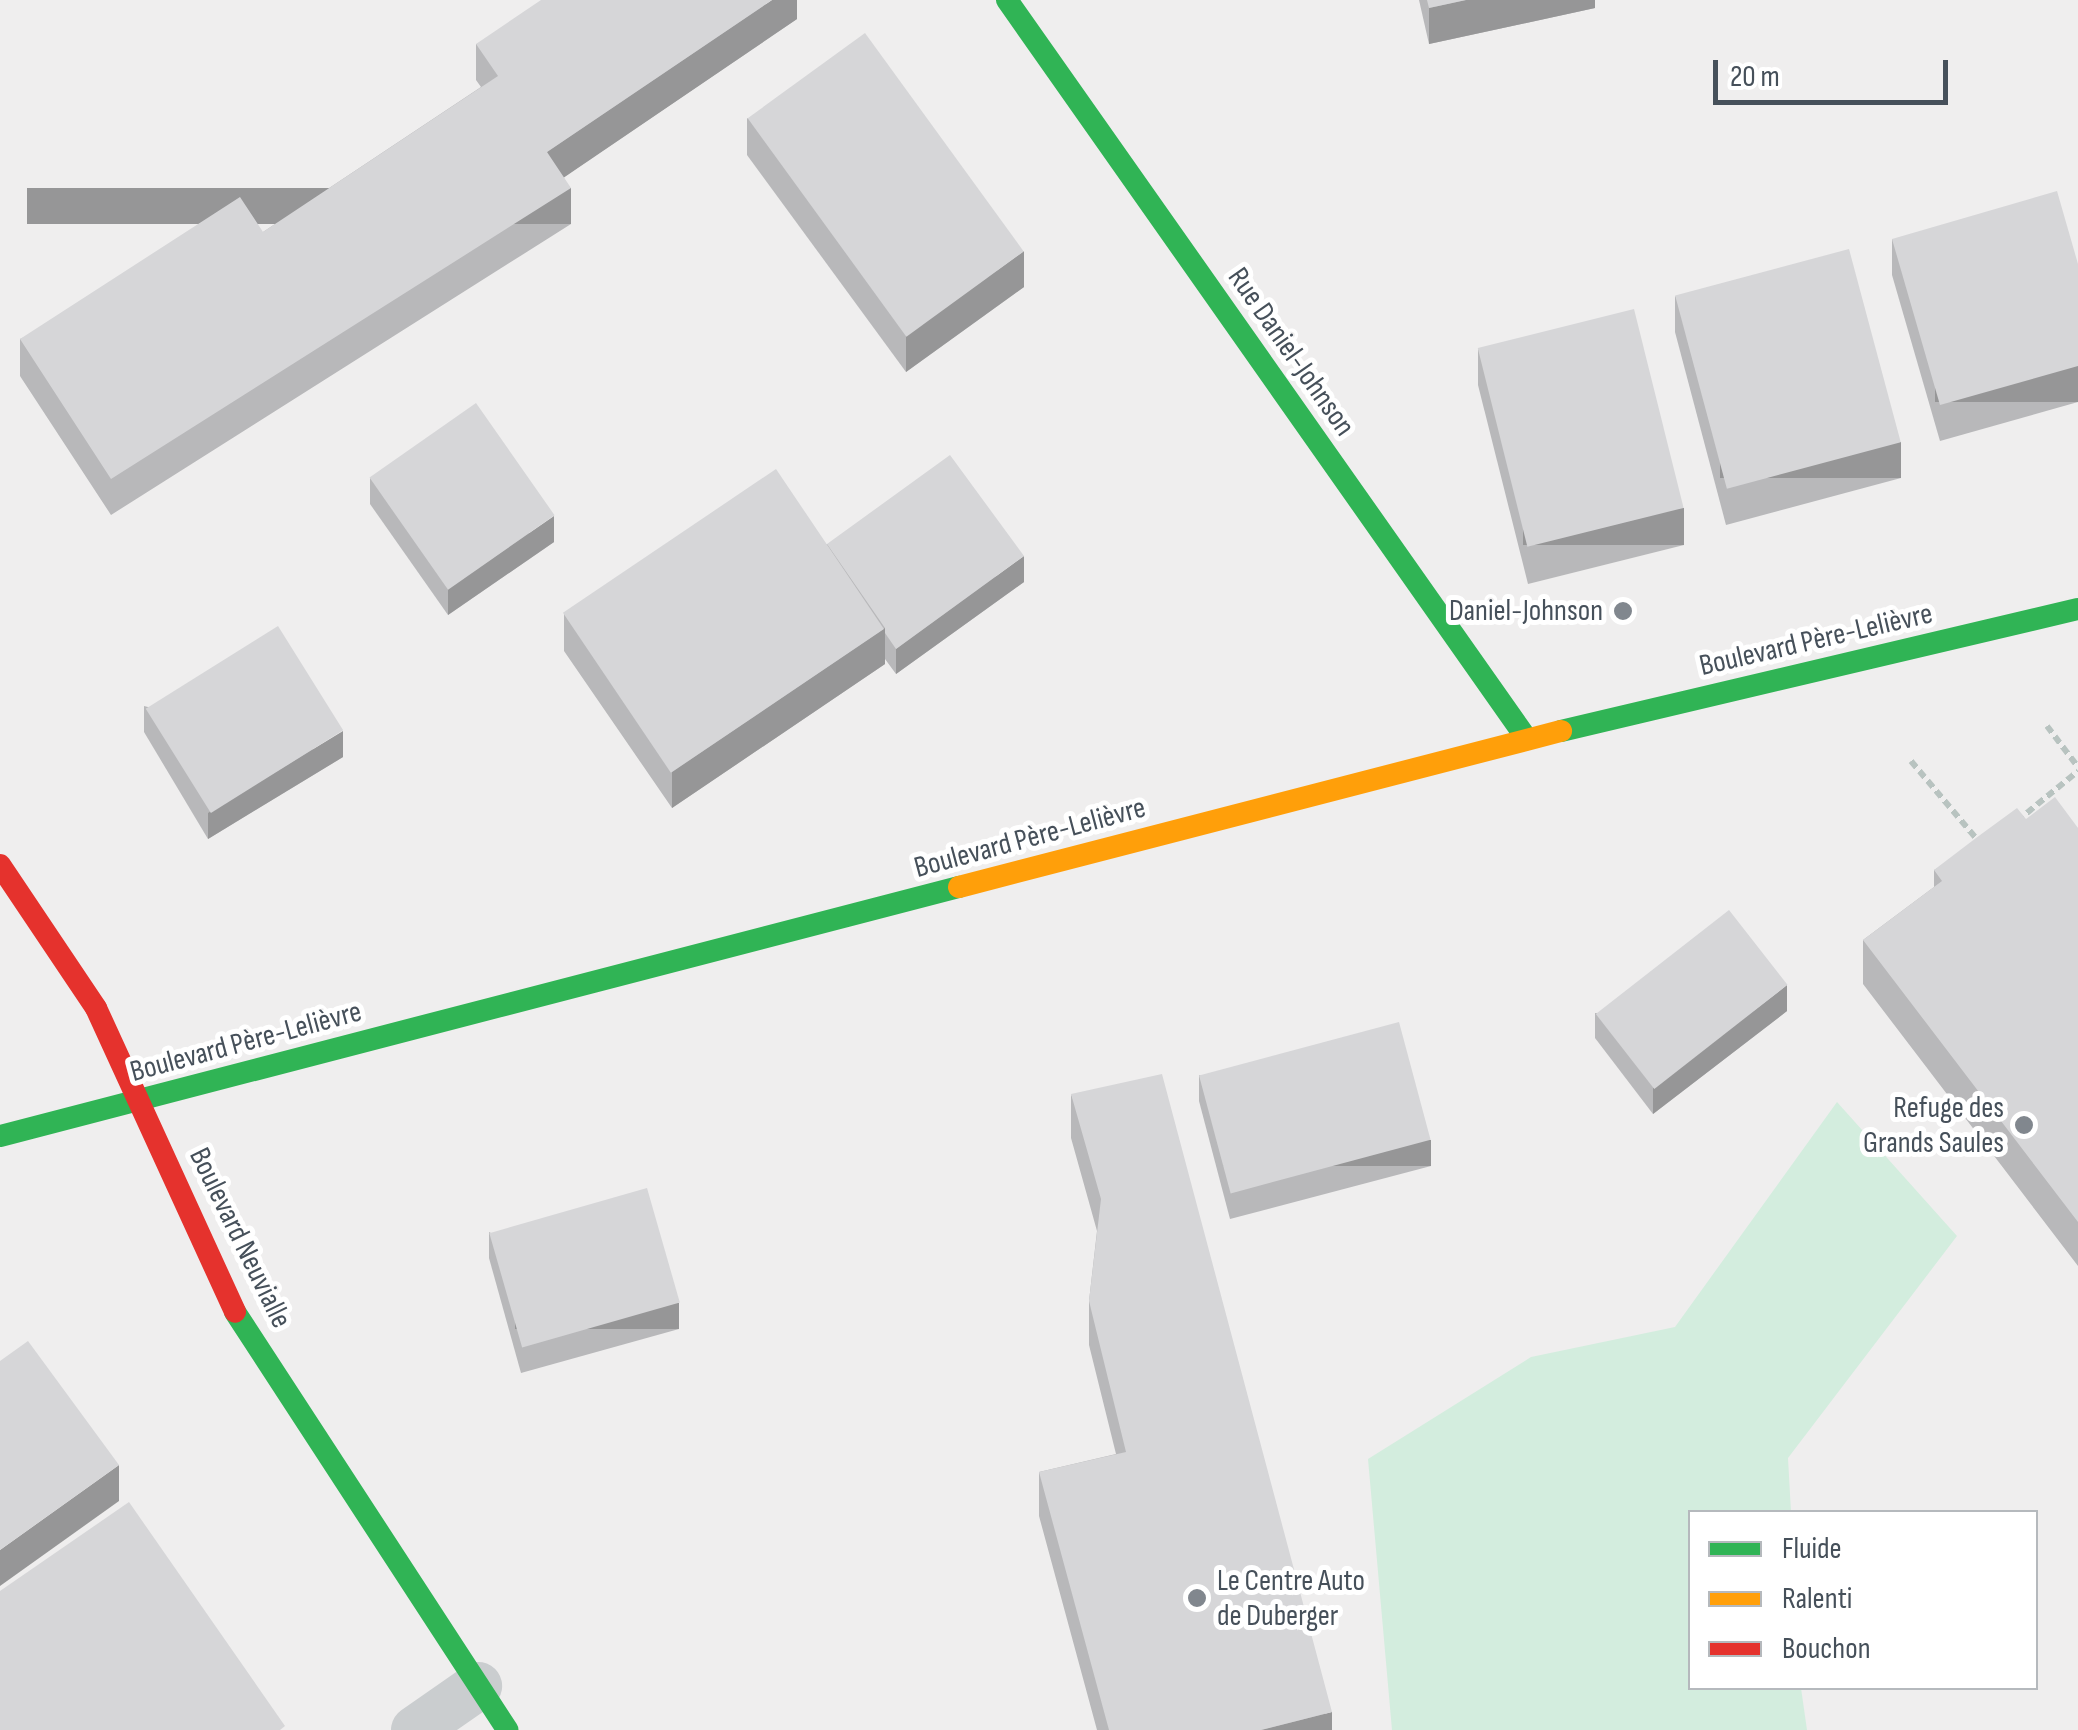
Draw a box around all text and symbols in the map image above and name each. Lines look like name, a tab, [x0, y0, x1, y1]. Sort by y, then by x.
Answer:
scale bar	[1718, 40, 1953, 102]
text: 20 m	[1730, 59, 1780, 95]
street label: Rue Daniel-Johnson	[1220, 261, 1362, 443]
place label: Daniel-Johnson	[1449, 593, 1603, 629]
street label: Boulevard Père-Lelièvre	[1696, 596, 1936, 684]
marker: Daniel-Johnson	[1612, 600, 1634, 622]
street label: Boulevard Père-Lelièvre	[910, 790, 1150, 886]
street label: Boulevard Père-Lelièvre	[126, 994, 366, 1090]
place label: Refuge des Grands Saules	[1863, 1090, 2004, 1160]
marker: Refuge des Grands Saules	[2013, 1114, 2035, 1136]
street label: Boulevard Neuvialle	[181, 1142, 299, 1334]
legend	[1688, 1510, 2038, 1690]
text: Fluide	[1782, 1531, 1842, 1567]
place label: Le Centre Auto de Duberger	[1217, 1563, 1365, 1634]
text: Ralenti	[1782, 1581, 1852, 1617]
marker: Le Centre Auto de Duberger	[1186, 1587, 1208, 1609]
text: Bouchon	[1782, 1631, 1870, 1667]

